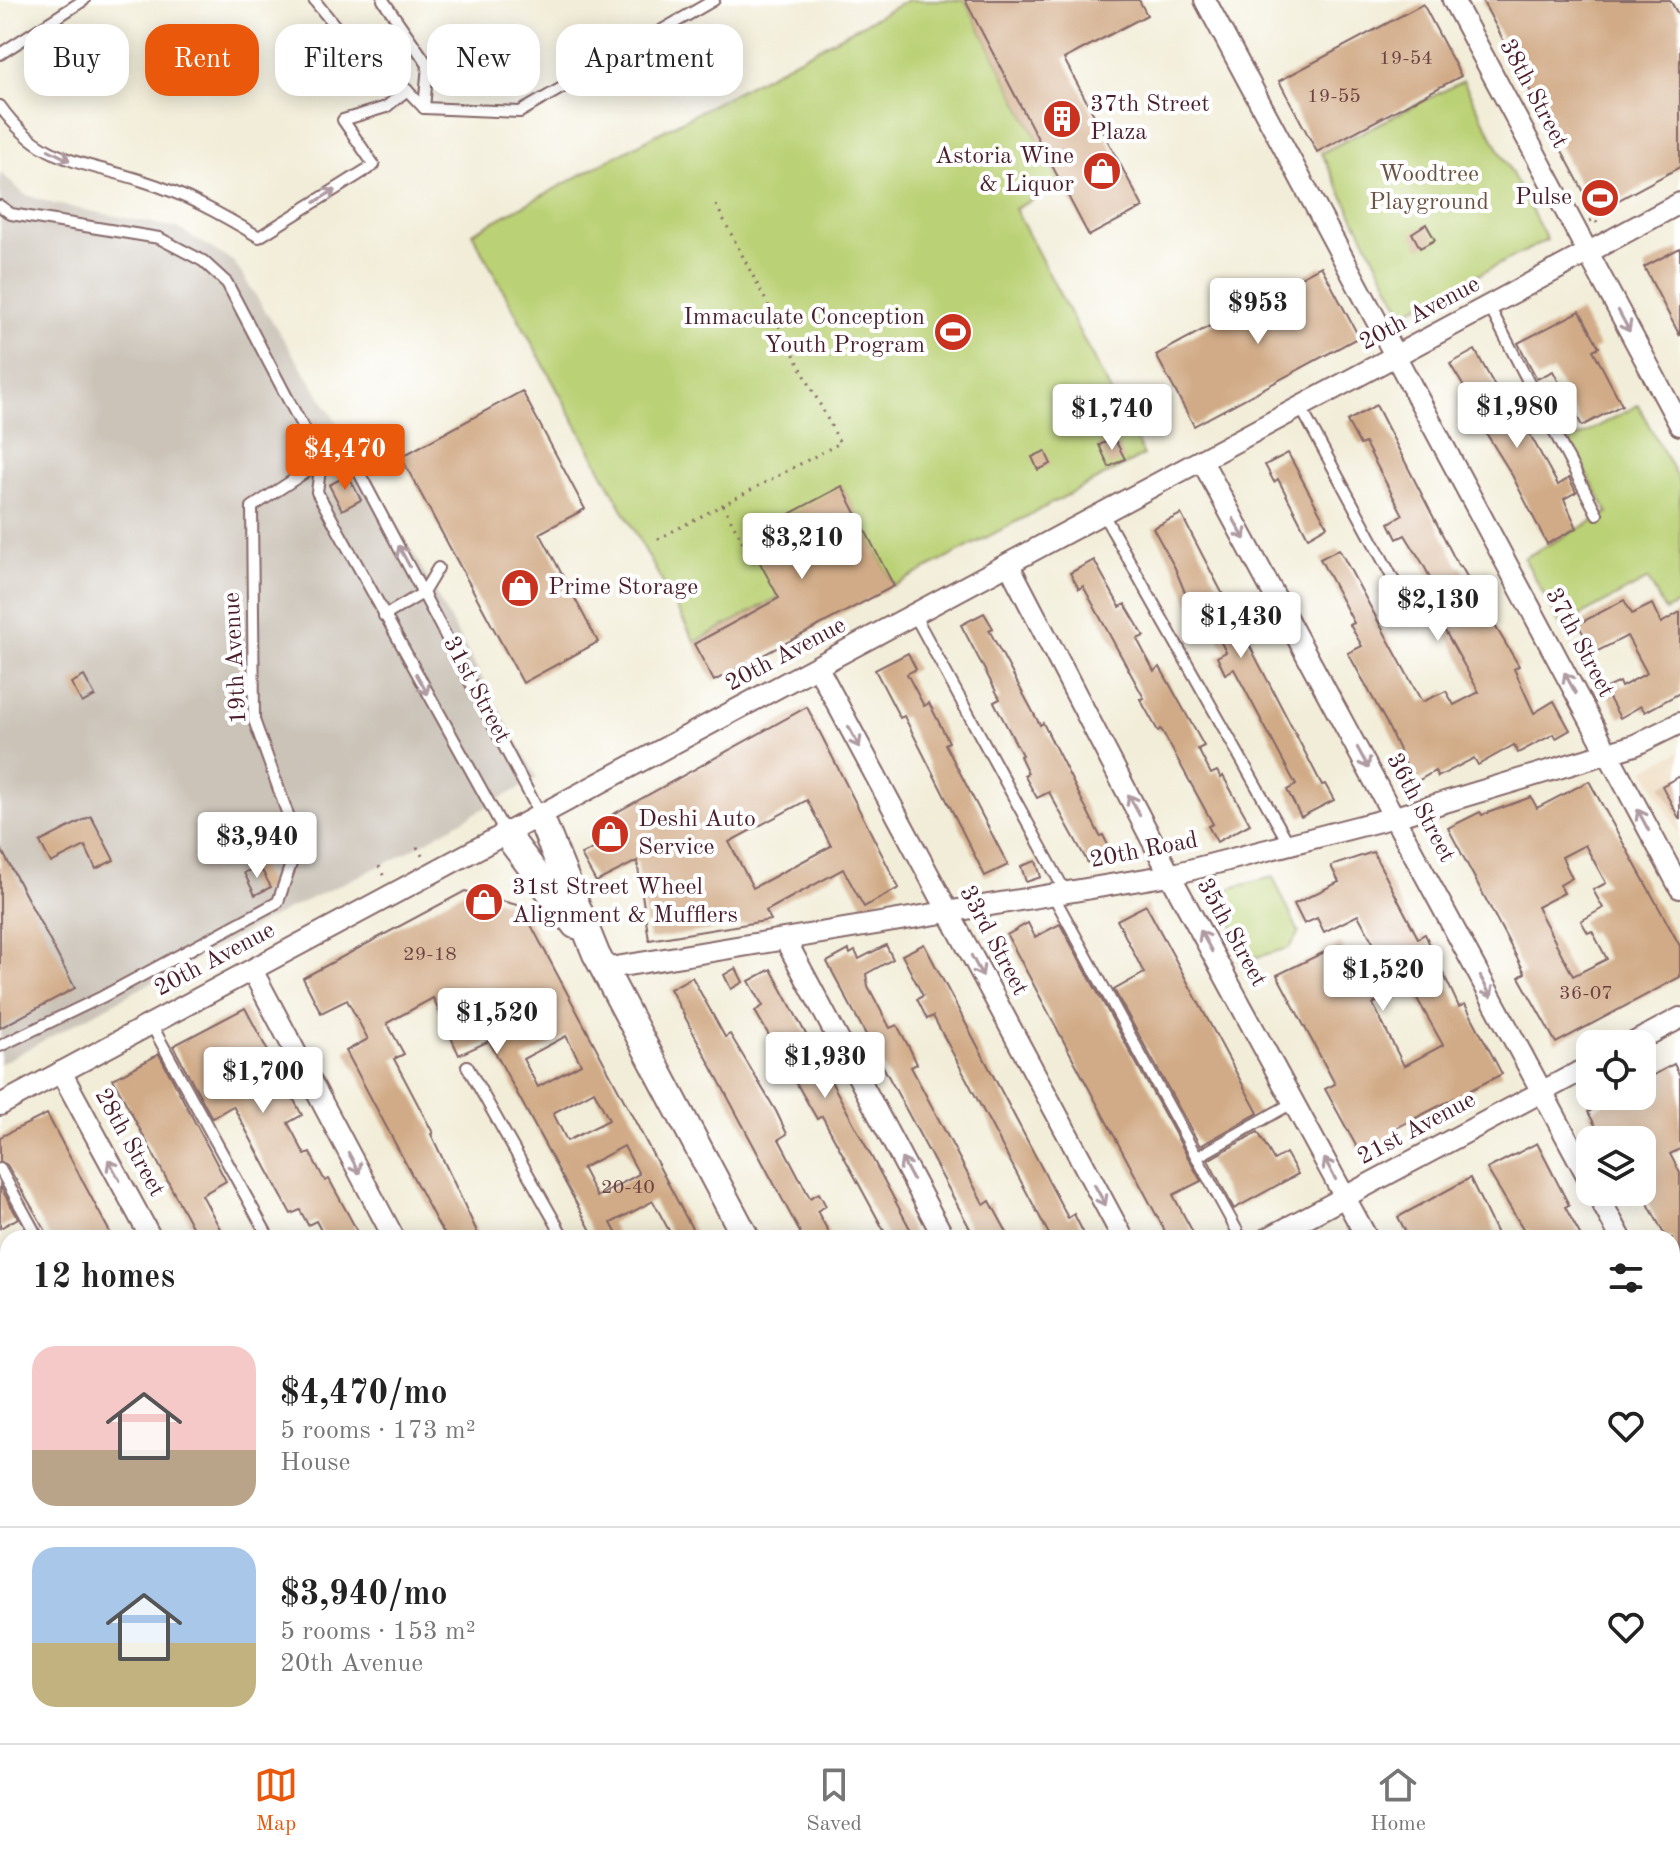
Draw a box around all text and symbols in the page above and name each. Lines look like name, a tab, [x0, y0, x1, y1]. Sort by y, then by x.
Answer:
chip: Buy	[24, 24, 129, 96]
chip: Rent	[145, 24, 259, 96]
chip: Filters	[275, 24, 411, 96]
chip: New	[427, 24, 540, 96]
chip: Apartment	[556, 24, 743, 96]
street label: 38th Street	[1494, 36, 1572, 152]
house number: 19-54	[1379, 49, 1433, 69]
house number: 19-55	[1307, 87, 1361, 107]
place label: 37th Street Plaza	[1090, 93, 1210, 145]
building icon: 37th Street Plaza	[1041, 98, 1083, 140]
place label: Astoria Wine & Liquor	[935, 145, 1074, 197]
one-way arrow	[46, 148, 70, 164]
shop icon: Astoria Wine & Liquor	[1081, 150, 1123, 192]
park label: Woodtree Playground	[1369, 163, 1489, 215]
sports icon: Pulse	[1579, 177, 1621, 219]
place label: Pulse	[1515, 186, 1572, 210]
one-way arrow	[313, 187, 336, 203]
street label: 20th Avenue	[1356, 272, 1484, 356]
pin: $953	[1211, 278, 1305, 346]
text: $953	[1228, 291, 1288, 317]
place label: Immaculate Conception Youth Program	[683, 306, 925, 358]
one-way arrow	[1617, 308, 1633, 332]
sports icon: Immaculate Conception Youth Program	[932, 311, 974, 353]
pin: $1,980	[1452, 382, 1582, 450]
pin: $1,740	[1047, 384, 1177, 452]
text: $1,980	[1476, 395, 1558, 421]
text: $1,740	[1071, 397, 1153, 423]
pin: $4,470	[280, 424, 410, 492]
text: $4,470	[304, 437, 386, 463]
pin: $3,210	[737, 513, 867, 581]
one-way arrow	[1232, 517, 1248, 541]
text: $3,210	[761, 526, 843, 552]
one-way arrow	[395, 545, 411, 569]
shop icon: Prime Storage	[499, 567, 541, 609]
pin: $2,130	[1373, 575, 1503, 643]
place label: Prime Storage	[548, 576, 698, 600]
street label: 37th Street	[1540, 585, 1618, 701]
text: $2,130	[1397, 588, 1479, 614]
street label: 19th Avenue	[221, 591, 251, 725]
pin: $1,430	[1176, 592, 1306, 660]
text: $1,430	[1200, 605, 1282, 631]
street label: 20th Avenue	[722, 613, 850, 697]
street label: 31st Street	[438, 633, 514, 747]
one-way arrow	[1562, 671, 1578, 695]
one-way arrow	[414, 672, 430, 695]
one-way arrow	[847, 725, 863, 749]
one-way arrow	[1355, 746, 1371, 769]
street label: 36th Street	[1381, 750, 1459, 866]
one-way arrow	[1126, 794, 1142, 818]
place label: Deshi Auto Service	[638, 808, 756, 860]
one-way arrow	[1635, 808, 1651, 832]
pin: $3,940	[192, 812, 322, 880]
shop icon: Deshi Auto Service	[589, 813, 631, 855]
text: $3,940	[216, 825, 298, 851]
street label: 20th Road	[1088, 829, 1200, 873]
street label: 35th Street	[1192, 875, 1270, 991]
place label: 31st Street Wheel Alignment & Mufflers	[512, 876, 738, 928]
shop icon: 31st Street Wheel Alignment & Mufflers	[463, 881, 505, 923]
street label: 33rd Street	[954, 882, 1032, 1000]
street label: 20th Avenue	[151, 918, 279, 1002]
one-way arrow	[1198, 930, 1214, 953]
house number: 29-18	[403, 945, 457, 965]
pin: $1,520	[1318, 945, 1448, 1013]
one-way arrow	[970, 954, 986, 978]
text: $1,520	[1342, 958, 1424, 984]
one-way arrow	[1479, 975, 1495, 998]
house number: 36-07	[1559, 984, 1613, 1004]
pin: $1,520	[432, 988, 562, 1056]
text: $1,520	[456, 1001, 538, 1027]
map controls	[1576, 1030, 1656, 1206]
button: locate	[1576, 1030, 1656, 1110]
pin: $1,930	[760, 1032, 890, 1100]
text: $1,930	[784, 1045, 866, 1071]
pin: $1,700	[198, 1047, 328, 1115]
text: $1,700	[222, 1060, 304, 1086]
street label: 28th Street	[90, 1085, 168, 1201]
street label: 21st Avenue	[1354, 1088, 1480, 1170]
button: layers	[1576, 1126, 1656, 1206]
one-way arrow	[347, 1150, 362, 1174]
one-way arrow	[106, 1158, 121, 1182]
one-way arrow	[899, 1158, 915, 1182]
one-way arrow	[1322, 1158, 1338, 1182]
house number: 20-40	[601, 1178, 655, 1198]
one-way arrow	[1093, 1183, 1109, 1207]
icon: filters	[1604, 1256, 1648, 1300]
text: 12 homes	[32, 1261, 175, 1295]
text: $4,470/mo	[280, 1377, 448, 1411]
icon: home	[96, 1378, 192, 1474]
icon: heart	[1604, 1404, 1648, 1448]
text: 5 rooms · 173 m²	[280, 1418, 476, 1444]
text: House	[280, 1450, 351, 1476]
text: $3,940/mo	[280, 1578, 448, 1612]
icon: home	[96, 1579, 192, 1675]
icon: heart	[1604, 1605, 1648, 1649]
text: 5 rooms · 153 m²	[280, 1619, 476, 1645]
text: 20th Avenue	[280, 1651, 423, 1677]
tab: Map	[254, 1763, 298, 1838]
tab: Saved	[806, 1763, 862, 1838]
tab: Home	[1370, 1763, 1426, 1838]

